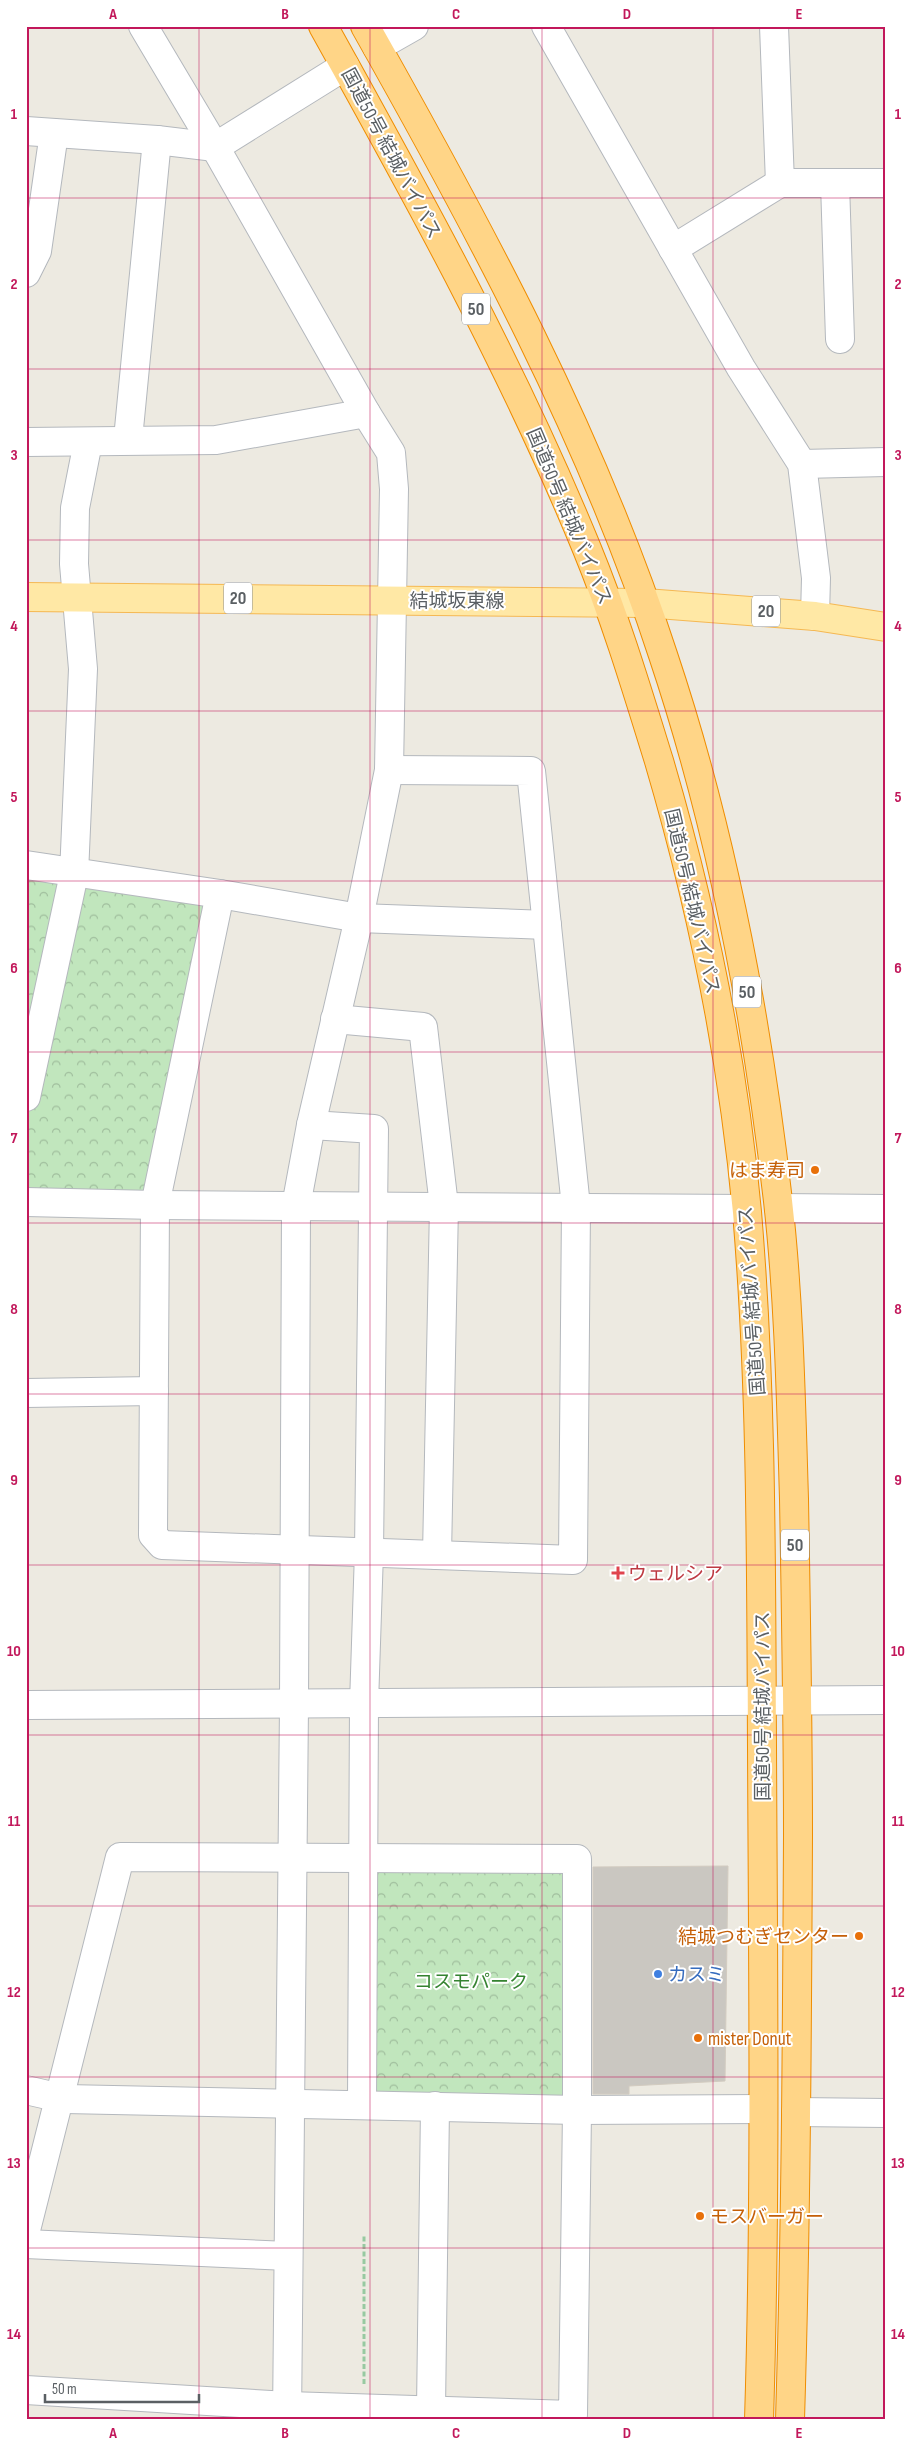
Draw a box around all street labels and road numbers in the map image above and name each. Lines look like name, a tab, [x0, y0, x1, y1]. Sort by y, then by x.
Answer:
street label: 国道50号 結城バイパス	[336, 65, 445, 243]
road number: 50	[462, 294, 490, 324]
street label: 国道50号 結城バイパス	[521, 425, 616, 608]
road number: 20	[224, 582, 252, 614]
street label: 結城坂東線	[409, 590, 505, 613]
road number: 20	[752, 596, 780, 626]
street label: 国道50号 結城バイパス	[659, 806, 724, 996]
road number: 50	[733, 976, 761, 1008]
street label: 国道50号 結城バイパス	[734, 1205, 771, 1396]
road number: 50	[781, 1530, 809, 1560]
street label: 国道50号 結城バイパス	[752, 1611, 775, 1801]

